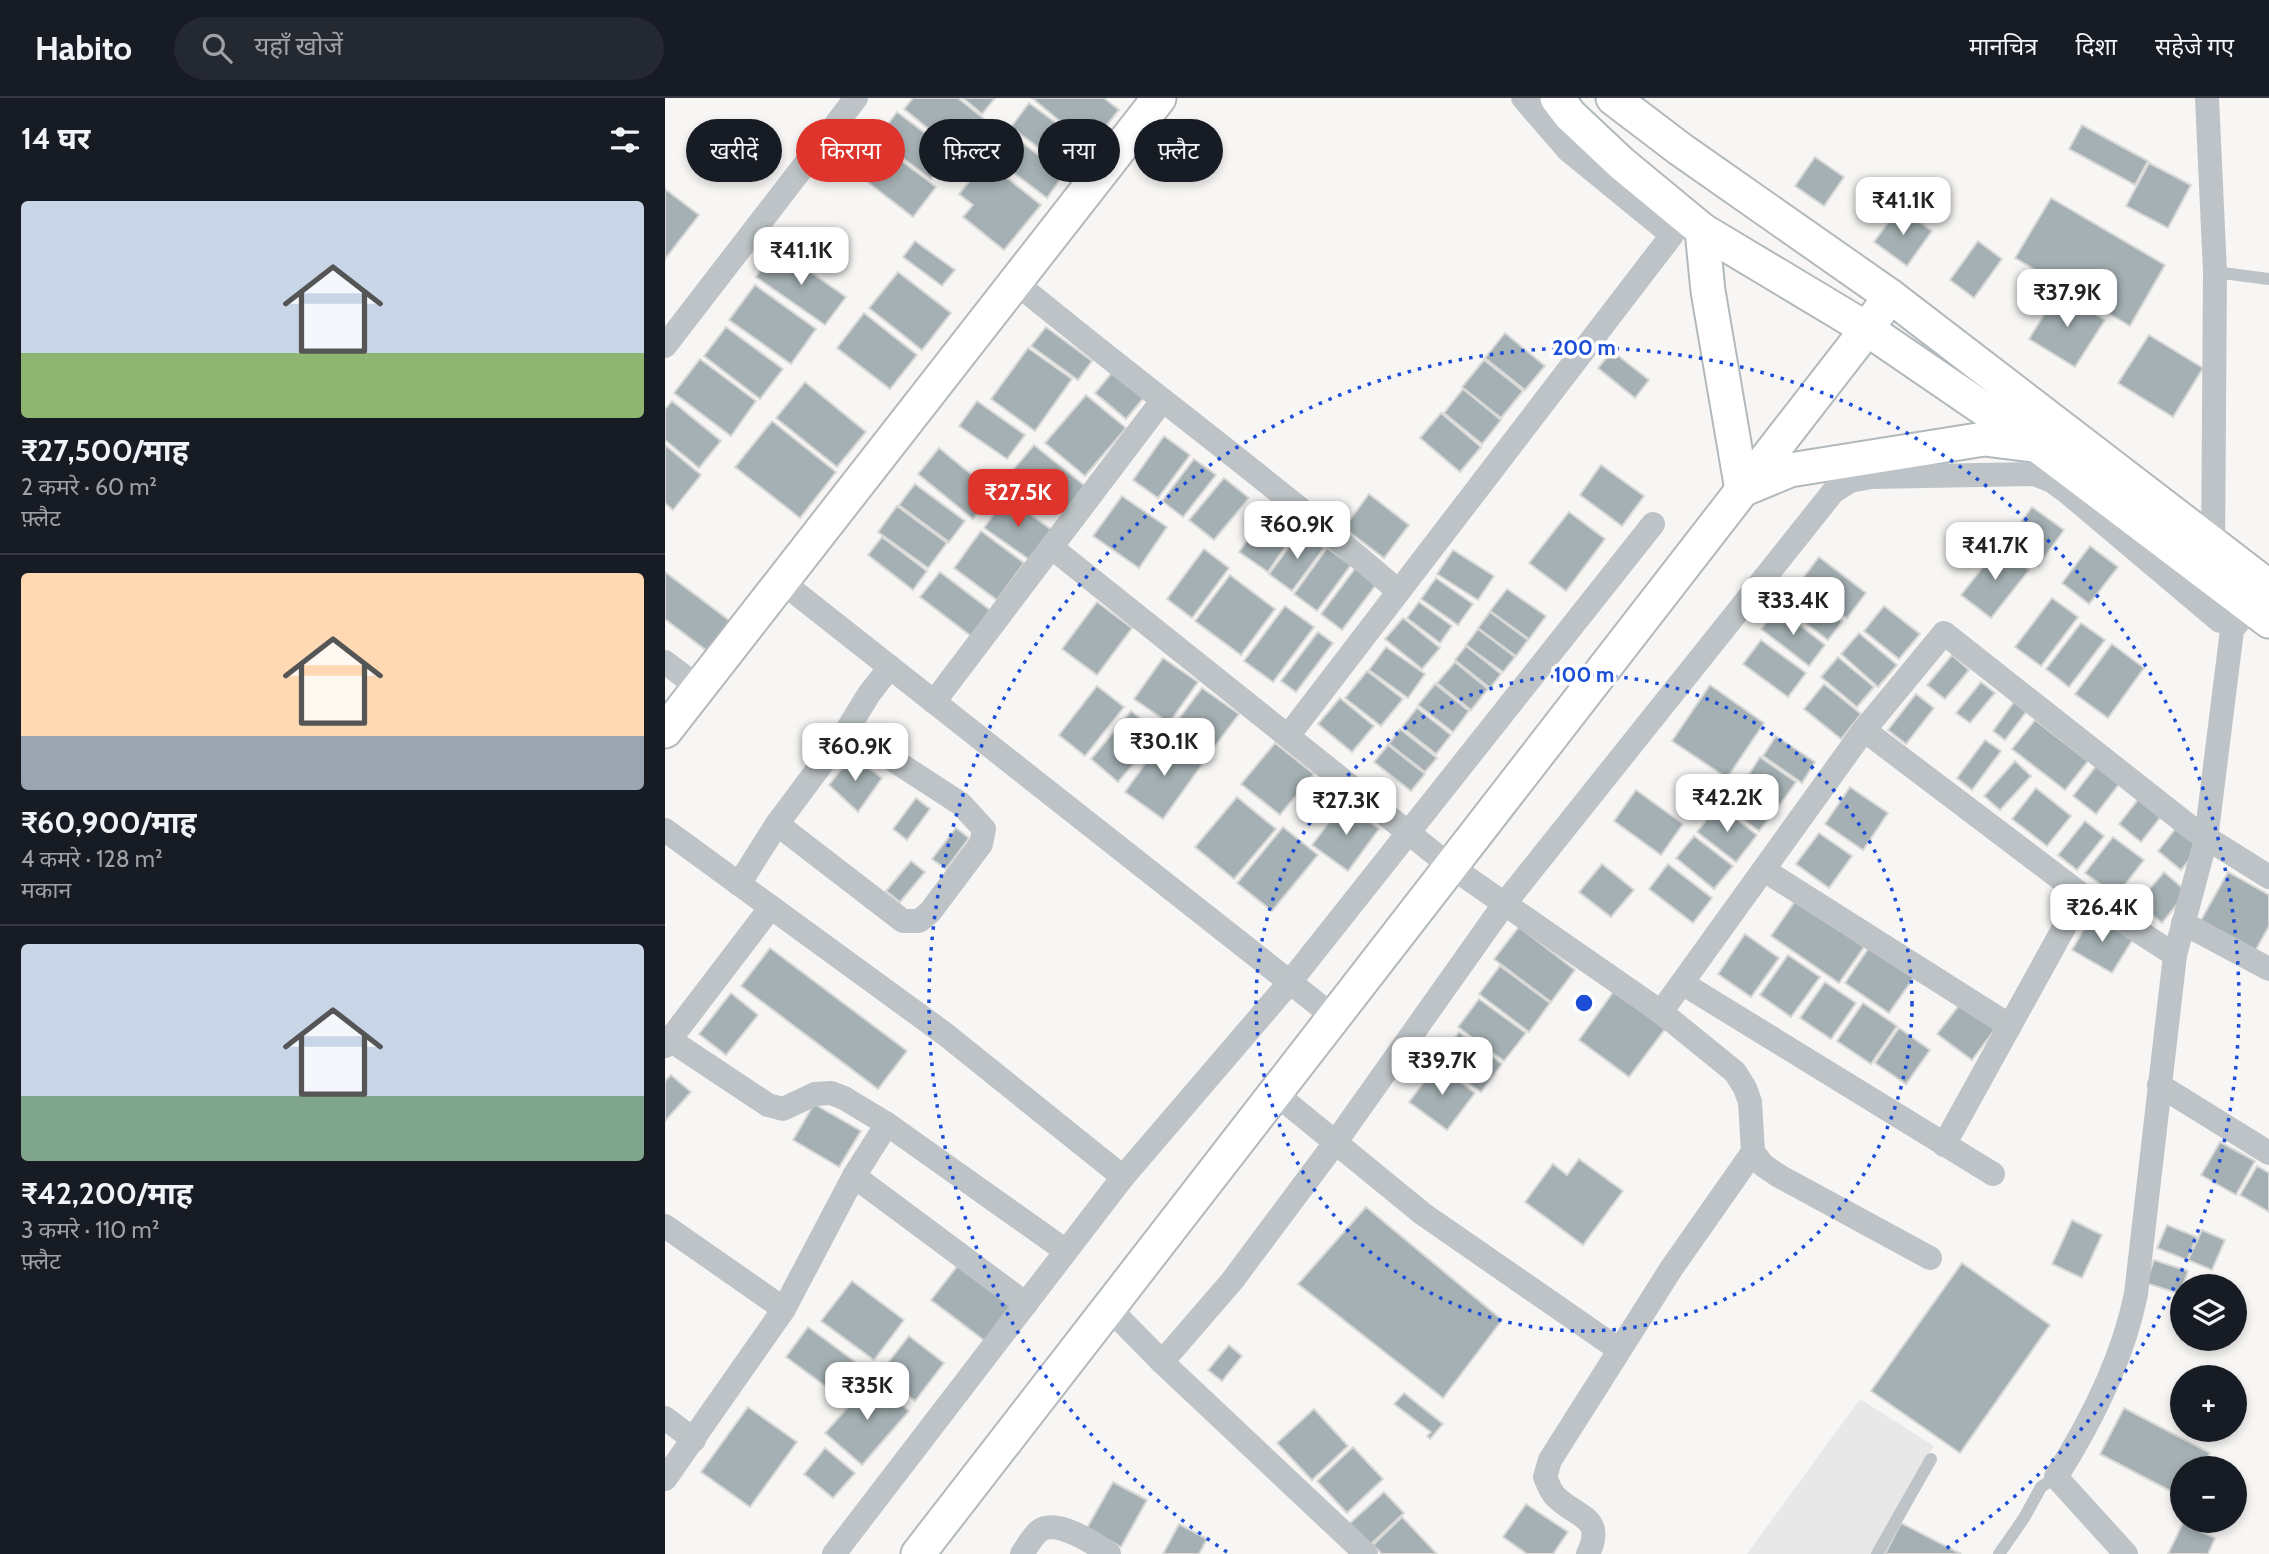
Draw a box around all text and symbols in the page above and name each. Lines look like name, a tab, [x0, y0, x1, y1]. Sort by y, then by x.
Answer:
search box	[174, 17, 664, 80]
text: Habito	[35, 28, 132, 68]
icon: search	[198, 29, 236, 67]
text: यहाँ खोजें	[254, 30, 343, 62]
text: मानचित्र	[1969, 32, 2038, 61]
text: दिशा	[2076, 32, 2117, 61]
text: सहेजे गए	[2155, 32, 2234, 61]
chip: खरीदें	[686, 119, 782, 182]
chip: किराया	[796, 119, 905, 182]
chip: फ़िल्टर	[919, 119, 1024, 182]
chip: नया	[1038, 119, 1120, 182]
chip: फ़्लैट	[1134, 119, 1223, 182]
text: 14 घर	[21, 120, 90, 157]
icon: filters	[606, 121, 644, 159]
pin: ₹41.1K	[1846, 178, 1960, 237]
text: ₹41.1K	[1872, 186, 1934, 214]
pin: ₹41.1K	[744, 228, 858, 287]
text: ₹41.1K	[770, 236, 832, 264]
icon: home	[270, 246, 396, 372]
pin: ₹37.9K	[2010, 270, 2124, 329]
text: ₹37.9K	[2033, 278, 2101, 306]
text: 200 m	[1552, 335, 1616, 360]
text: ₹27,500/माह	[21, 432, 189, 469]
pin: ₹27.5K	[961, 470, 1075, 529]
text: 2 कमरे · 60 m²	[21, 473, 157, 501]
text: ₹27.5K	[984, 478, 1052, 506]
pin: ₹60.9K	[1240, 502, 1354, 561]
text: फ़्लैट	[21, 504, 61, 532]
text: ₹60.9K	[1260, 510, 1334, 538]
pin: ₹41.7K	[1938, 522, 2052, 582]
text: ₹41.7K	[1962, 531, 2028, 559]
pin: ₹33.4K	[1736, 578, 1850, 637]
text: ₹33.4K	[1757, 586, 1829, 614]
icon: home	[270, 618, 396, 744]
text: 100 m	[1554, 662, 1614, 687]
pin: ₹30.1K	[1107, 718, 1221, 778]
pin: ₹60.9K	[798, 724, 912, 783]
text: ₹30.1K	[1130, 727, 1198, 755]
text: ₹60.9K	[818, 732, 892, 760]
pin: ₹42.2K	[1670, 774, 1784, 834]
pin: ₹27.3K	[1289, 778, 1403, 837]
text: ₹42.2K	[1692, 783, 1762, 811]
text: ₹27.3K	[1312, 786, 1380, 814]
text: ₹60,900/माह	[21, 804, 197, 841]
text: 4 कमरे · 128 m²	[21, 845, 163, 873]
text: मकान	[21, 876, 71, 904]
pin: ₹26.4K	[2045, 884, 2159, 944]
text: ₹26.4K	[2066, 893, 2138, 921]
icon: home	[270, 989, 396, 1115]
centre of rings	[1572, 991, 1596, 1015]
pin: ₹39.7K	[1385, 1038, 1499, 1097]
text: ₹39.7K	[1408, 1046, 1476, 1074]
text: ₹42,200/माह	[21, 1175, 193, 1212]
text: 3 कमरे · 110 m²	[21, 1216, 159, 1244]
text: फ़्लैट	[21, 1247, 61, 1275]
map controls	[2170, 1274, 2247, 1533]
button: layers	[2170, 1274, 2247, 1351]
pin: ₹35K	[826, 1362, 908, 1422]
button: +	[2170, 1365, 2247, 1442]
text: ₹35K	[841, 1371, 893, 1399]
button: −	[2170, 1456, 2247, 1533]

